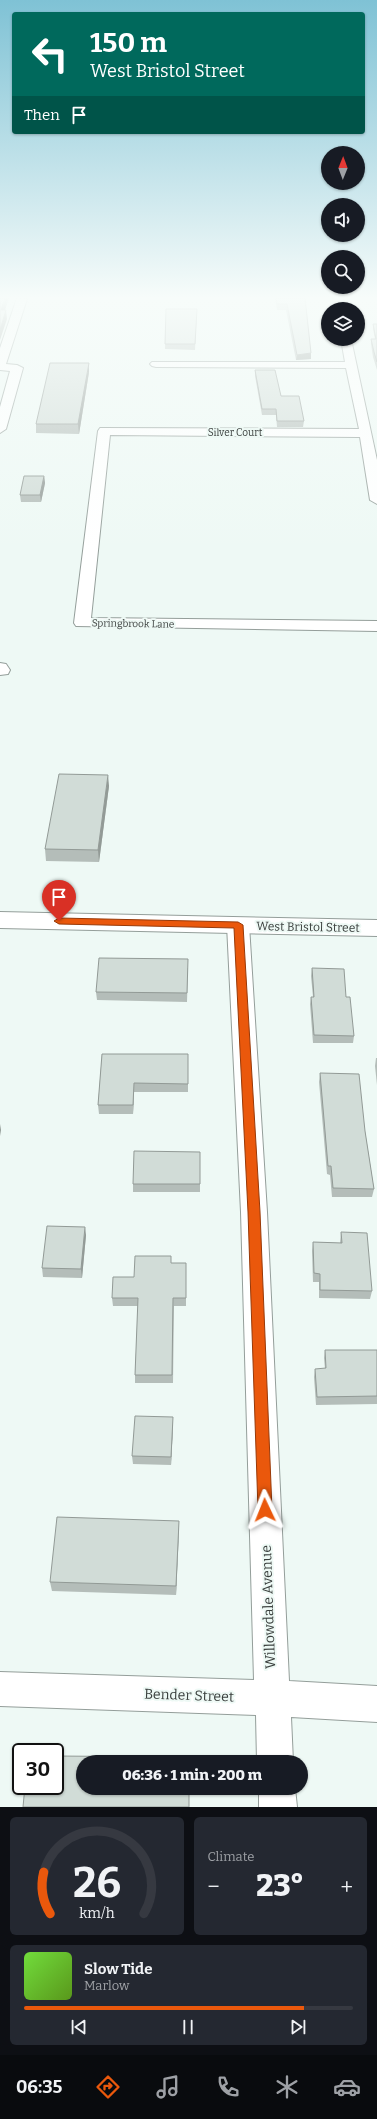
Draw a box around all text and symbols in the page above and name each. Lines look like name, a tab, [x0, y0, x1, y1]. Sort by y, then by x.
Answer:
text: 150 m	[90, 26, 167, 59]
icon: left	[24, 28, 76, 80]
text: West Bristol Street	[90, 60, 245, 82]
icon: arrive	[68, 104, 90, 126]
text: Then	[24, 106, 60, 124]
north arrow	[321, 146, 365, 190]
map controls	[321, 146, 365, 346]
button: sound	[321, 198, 365, 242]
button: search	[321, 250, 365, 294]
button: layers	[321, 302, 365, 346]
street label: Silver Court	[208, 427, 263, 439]
street label: Springbrook Lane	[92, 617, 174, 631]
pin	[42, 880, 76, 921]
icon: arrive	[48, 886, 70, 908]
street label: West Bristol Street	[256, 919, 360, 935]
position arrow	[244, 1489, 286, 1531]
street label: Willowdale Avenue	[258, 1545, 279, 1669]
street label: Bender Street	[144, 1685, 234, 1706]
speed limit sign: 30	[12, 1743, 64, 1795]
text: 06:36 · 1 min · 200 m	[122, 1766, 262, 1784]
text: Climate	[208, 1849, 254, 1864]
text: 26	[73, 1858, 121, 1908]
text: 23°	[256, 1868, 304, 1904]
text: −	[208, 1873, 220, 1900]
text: +	[340, 1873, 353, 1900]
text: km/h	[79, 1905, 115, 1922]
text: Slow Tide	[84, 1960, 152, 1978]
text: Marlow	[84, 1978, 129, 1993]
icon: previous	[68, 2016, 90, 2038]
icon: pause	[177, 2016, 199, 2038]
icon: next	[287, 2016, 309, 2038]
icon: directions	[94, 2073, 122, 2101]
icon: music	[154, 2073, 182, 2101]
icon: phone	[214, 2073, 242, 2101]
icon: climate	[273, 2073, 301, 2101]
icon: car	[333, 2073, 361, 2101]
text: 06:35	[16, 2076, 62, 2098]

